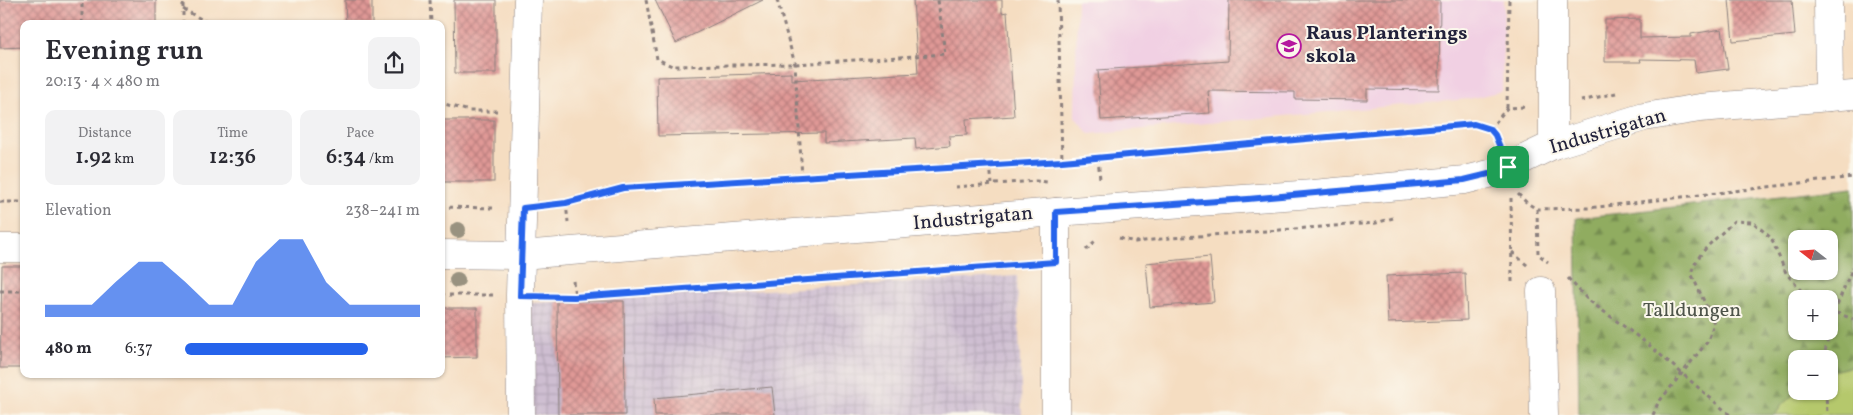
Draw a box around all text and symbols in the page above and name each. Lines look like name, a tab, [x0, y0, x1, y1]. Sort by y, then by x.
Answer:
place label: Raus Planterings skola	[1306, 20, 1467, 71]
text: Evening run	[45, 32, 204, 71]
school or university icon: Raus Planterings skola	[1276, 33, 1302, 59]
button: share	[368, 37, 420, 89]
text: 20:13 · 4 × 480 m	[45, 71, 160, 93]
street label: Industrigatan	[1546, 102, 1670, 162]
text: Distance	[78, 124, 132, 143]
text: Time	[217, 124, 248, 143]
text: Pace	[346, 124, 374, 143]
text: 1.92	[75, 143, 112, 172]
text: 12:36	[209, 143, 256, 172]
text: 6:34	[326, 143, 366, 172]
pin	[1487, 146, 1529, 188]
text: km	[112, 150, 134, 169]
text: /km	[366, 150, 394, 169]
icon: arrive	[1494, 153, 1522, 181]
text: Elevation	[45, 200, 112, 222]
text: 238–241 m	[345, 200, 420, 222]
street label: Industrigatan	[912, 200, 1034, 238]
north arrow	[1788, 230, 1838, 280]
map controls	[1788, 230, 1838, 400]
button: +	[1788, 290, 1838, 340]
park label: Talldungen	[1643, 297, 1741, 325]
text: 480 m	[45, 338, 92, 360]
text: 6:37	[125, 338, 153, 360]
button: −	[1788, 350, 1838, 400]

